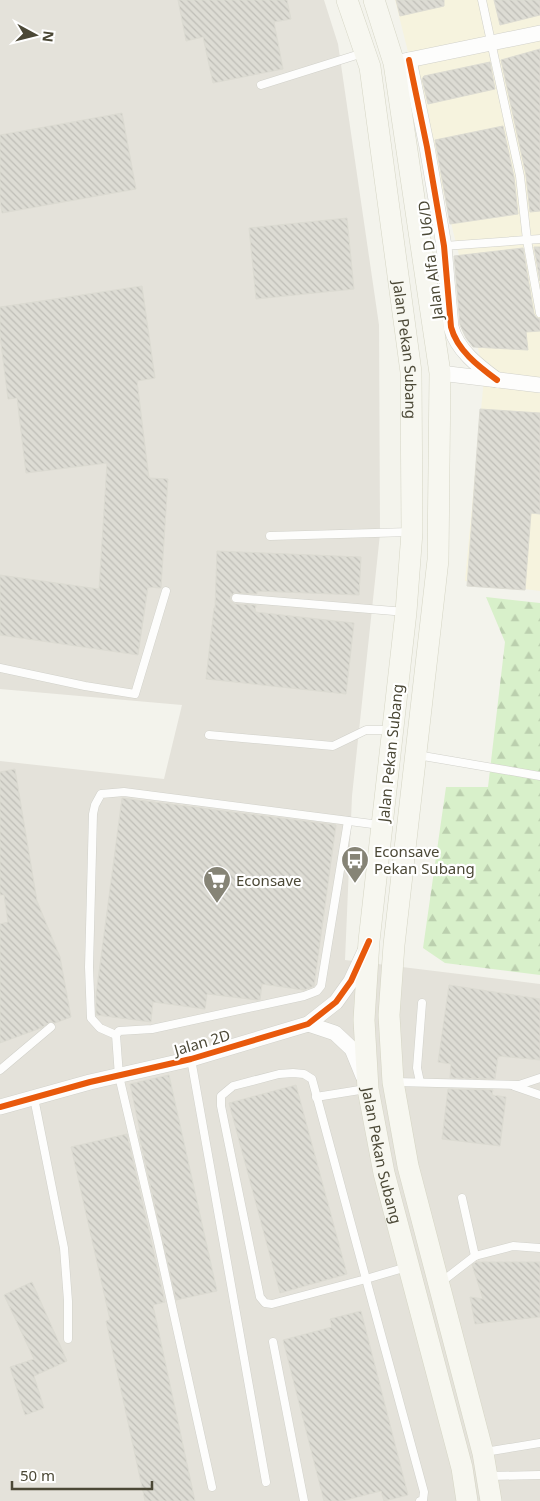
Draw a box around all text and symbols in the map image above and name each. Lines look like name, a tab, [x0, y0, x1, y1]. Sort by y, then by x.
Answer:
north arrow	[10, 10, 60, 60]
text: N	[38, 30, 59, 43]
street label: Jalan Alfa D U6/D	[413, 199, 447, 323]
street label: Jalan Pekan Subang	[389, 277, 421, 419]
street label: Jalan Pekan Subang	[373, 683, 407, 825]
place label: Econsave Pekan Subang	[374, 841, 475, 878]
bus stop icon: Econsave Pekan Subang	[340, 845, 370, 884]
supermarket icon: Econsave	[202, 865, 232, 904]
place label: Econsave	[236, 870, 302, 890]
street label: Jalan 2D	[170, 1024, 232, 1060]
street label: Jalan Pekan Subang	[358, 1084, 407, 1226]
scale bar	[12, 1458, 152, 1490]
text: 50 m	[20, 1465, 55, 1485]

